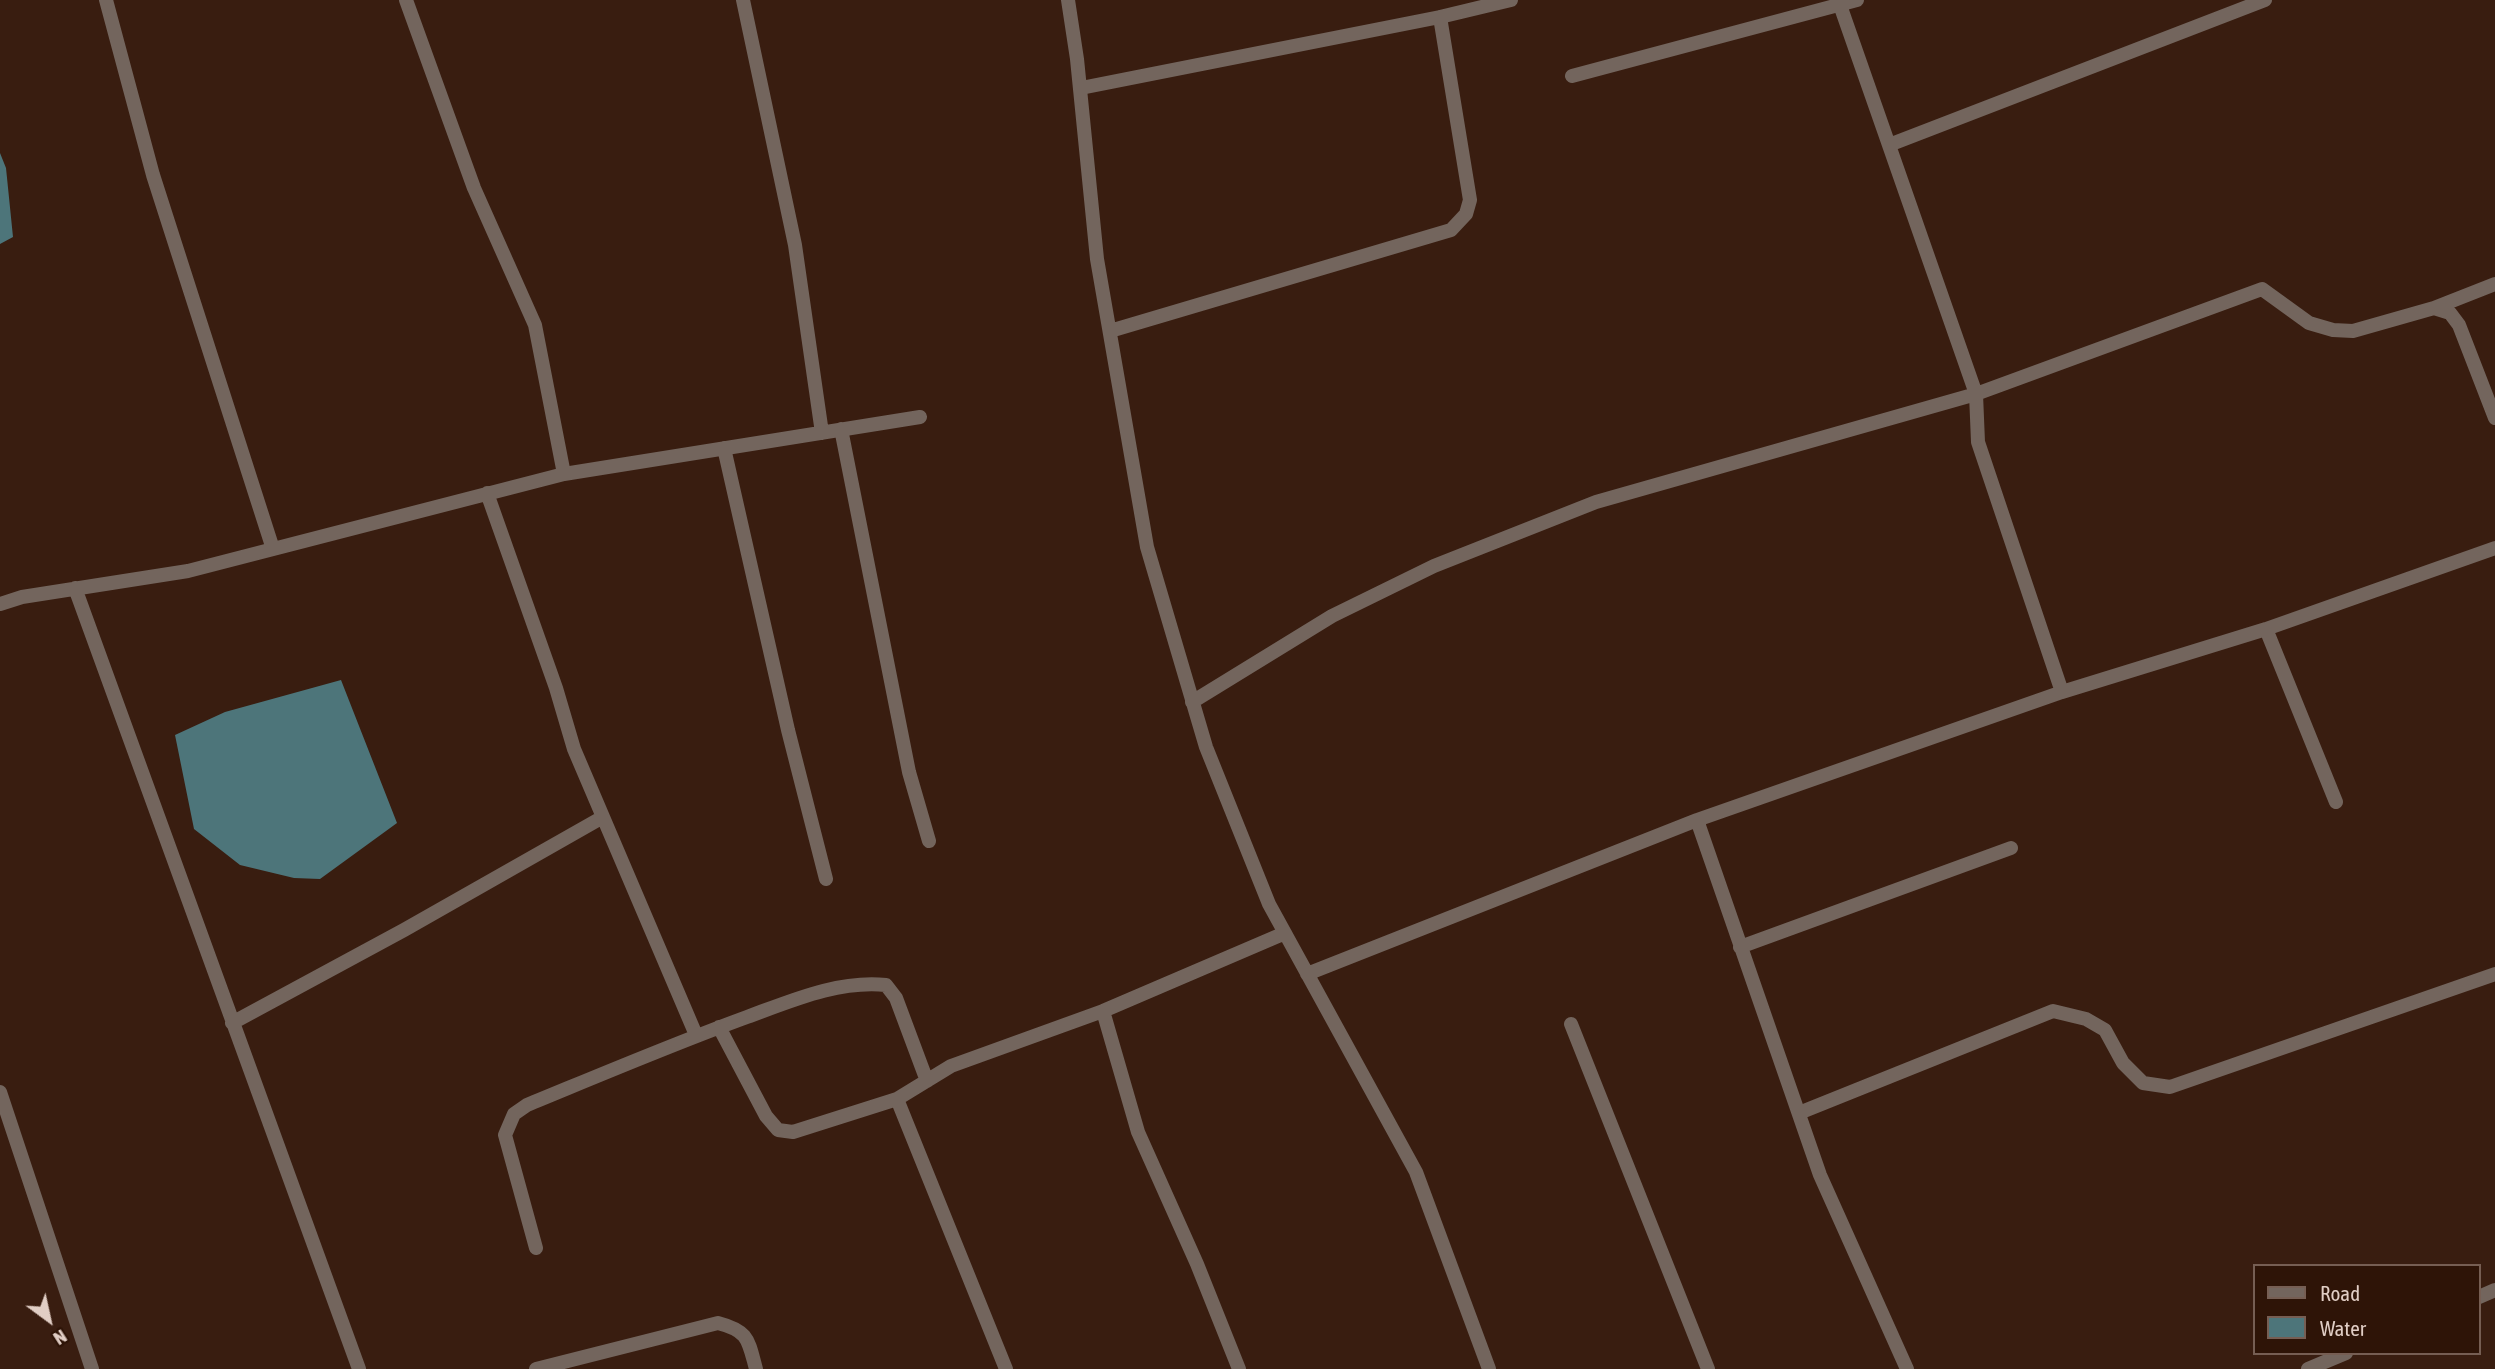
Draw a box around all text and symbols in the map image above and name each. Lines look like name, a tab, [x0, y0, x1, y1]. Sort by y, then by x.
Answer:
legend	[2254, 1264, 2481, 1355]
text: Road	[2320, 1281, 2360, 1305]
north arrow	[14, 1285, 84, 1355]
text: Water	[2320, 1316, 2366, 1340]
text: N	[50, 1325, 71, 1350]

